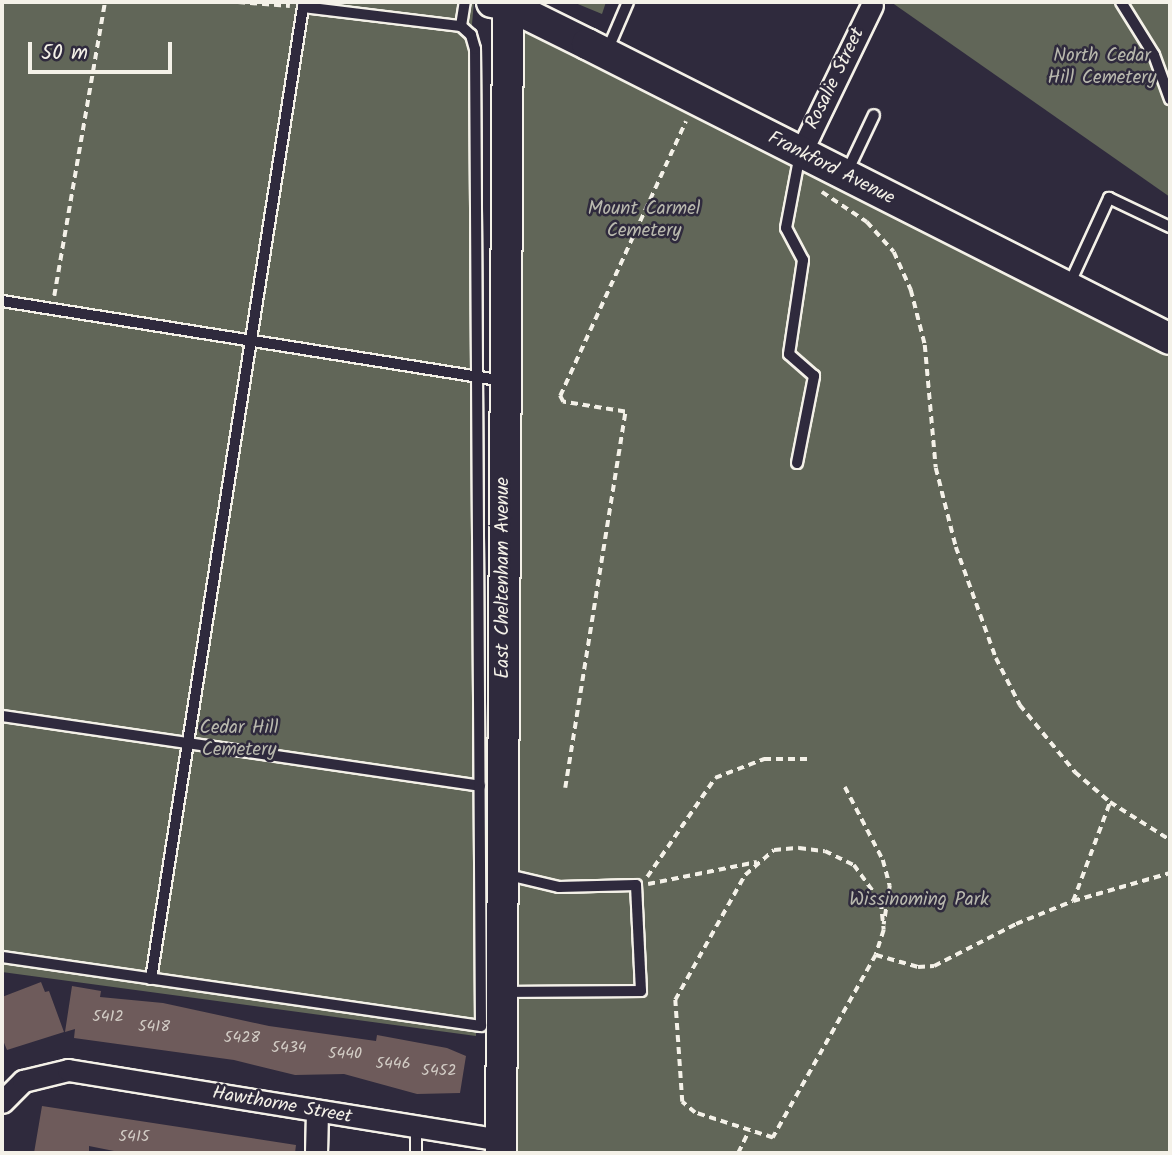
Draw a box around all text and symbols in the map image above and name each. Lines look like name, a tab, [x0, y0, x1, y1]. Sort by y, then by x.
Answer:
street label: Rosalie Street	[802, 24, 870, 134]
scale bar	[32, 28, 175, 72]
text: 50 m	[41, 37, 88, 70]
park label: North Cedar Hill Cemetery	[1048, 46, 1156, 90]
street label: Frankford Avenue	[764, 127, 898, 211]
park label: Mount Carmel Cemetery	[588, 199, 700, 243]
street label: East Cheltenham Avenue	[493, 477, 515, 679]
park label: Cedar Hill Cemetery	[200, 718, 278, 762]
park label: Wissinoming Park	[849, 890, 989, 912]
house number: 5412	[92, 1007, 124, 1027]
house number: 5418	[138, 1017, 170, 1037]
house number: 5428	[224, 1028, 260, 1048]
house number: 5434	[271, 1038, 307, 1058]
house number: 5440	[328, 1044, 362, 1064]
house number: 5446	[375, 1054, 411, 1074]
house number: 5452	[421, 1061, 457, 1081]
street label: Hawthorne Street	[210, 1083, 354, 1129]
house number: 5415	[118, 1127, 150, 1147]

